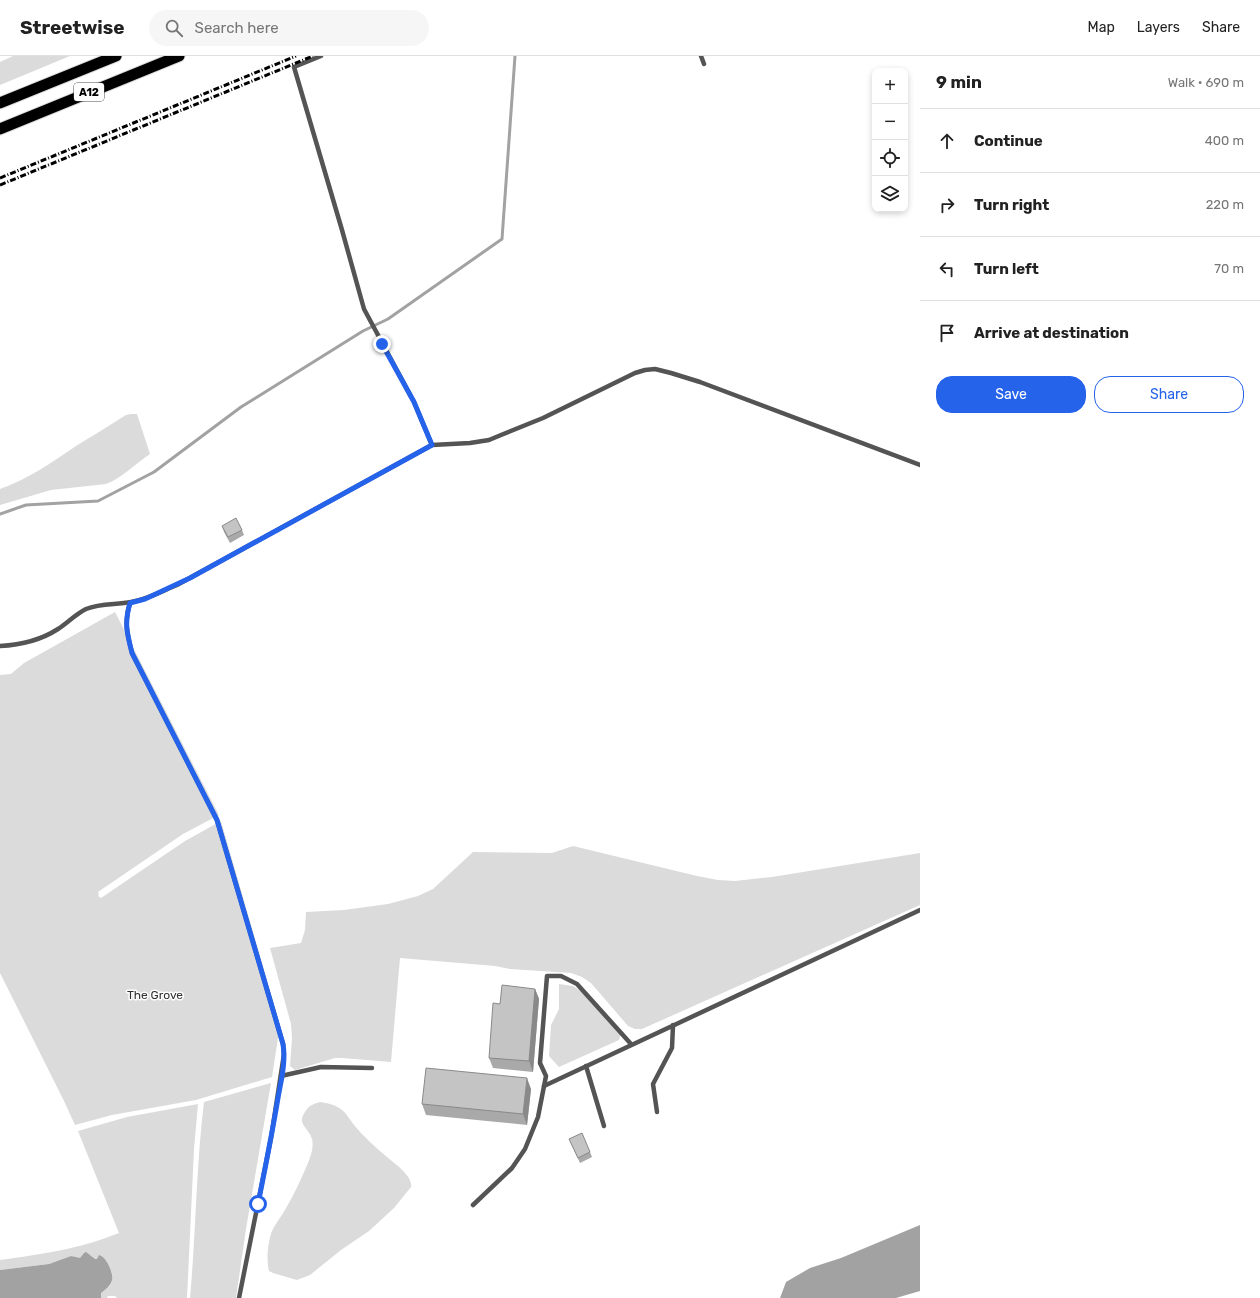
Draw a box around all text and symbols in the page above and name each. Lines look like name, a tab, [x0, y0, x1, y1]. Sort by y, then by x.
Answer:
search box	[149, 10, 429, 46]
text: Streetwise	[20, 16, 125, 39]
icon: search	[163, 17, 185, 39]
text: Search here	[195, 19, 279, 37]
text: Map	[1088, 19, 1115, 36]
text: Layers	[1137, 19, 1180, 36]
text: Share	[1202, 19, 1240, 36]
map controls	[872, 68, 908, 212]
button: +	[872, 68, 908, 104]
text: 9 min	[936, 72, 982, 92]
text: Walk · 690 m	[1168, 75, 1244, 90]
road number: A12	[74, 83, 104, 101]
button: −	[872, 104, 908, 140]
icon: ahead	[936, 130, 958, 152]
text: Continue	[974, 132, 1043, 150]
text: 400 m	[1205, 133, 1244, 148]
button: locate	[872, 140, 908, 176]
button: layers	[872, 176, 908, 212]
icon: right	[936, 194, 958, 216]
text: Turn right	[974, 196, 1049, 214]
text: 220 m	[1206, 197, 1244, 212]
icon: left	[936, 258, 958, 280]
text: Turn left	[974, 260, 1039, 278]
text: 70 m	[1214, 261, 1244, 276]
icon: arrive	[936, 322, 958, 344]
text: Arrive at destination	[974, 324, 1129, 342]
route end	[373, 335, 391, 353]
button: Save	[936, 376, 1086, 413]
button: Share	[1094, 376, 1244, 413]
park label: The Grove	[127, 988, 183, 1002]
route start	[249, 1195, 267, 1213]

